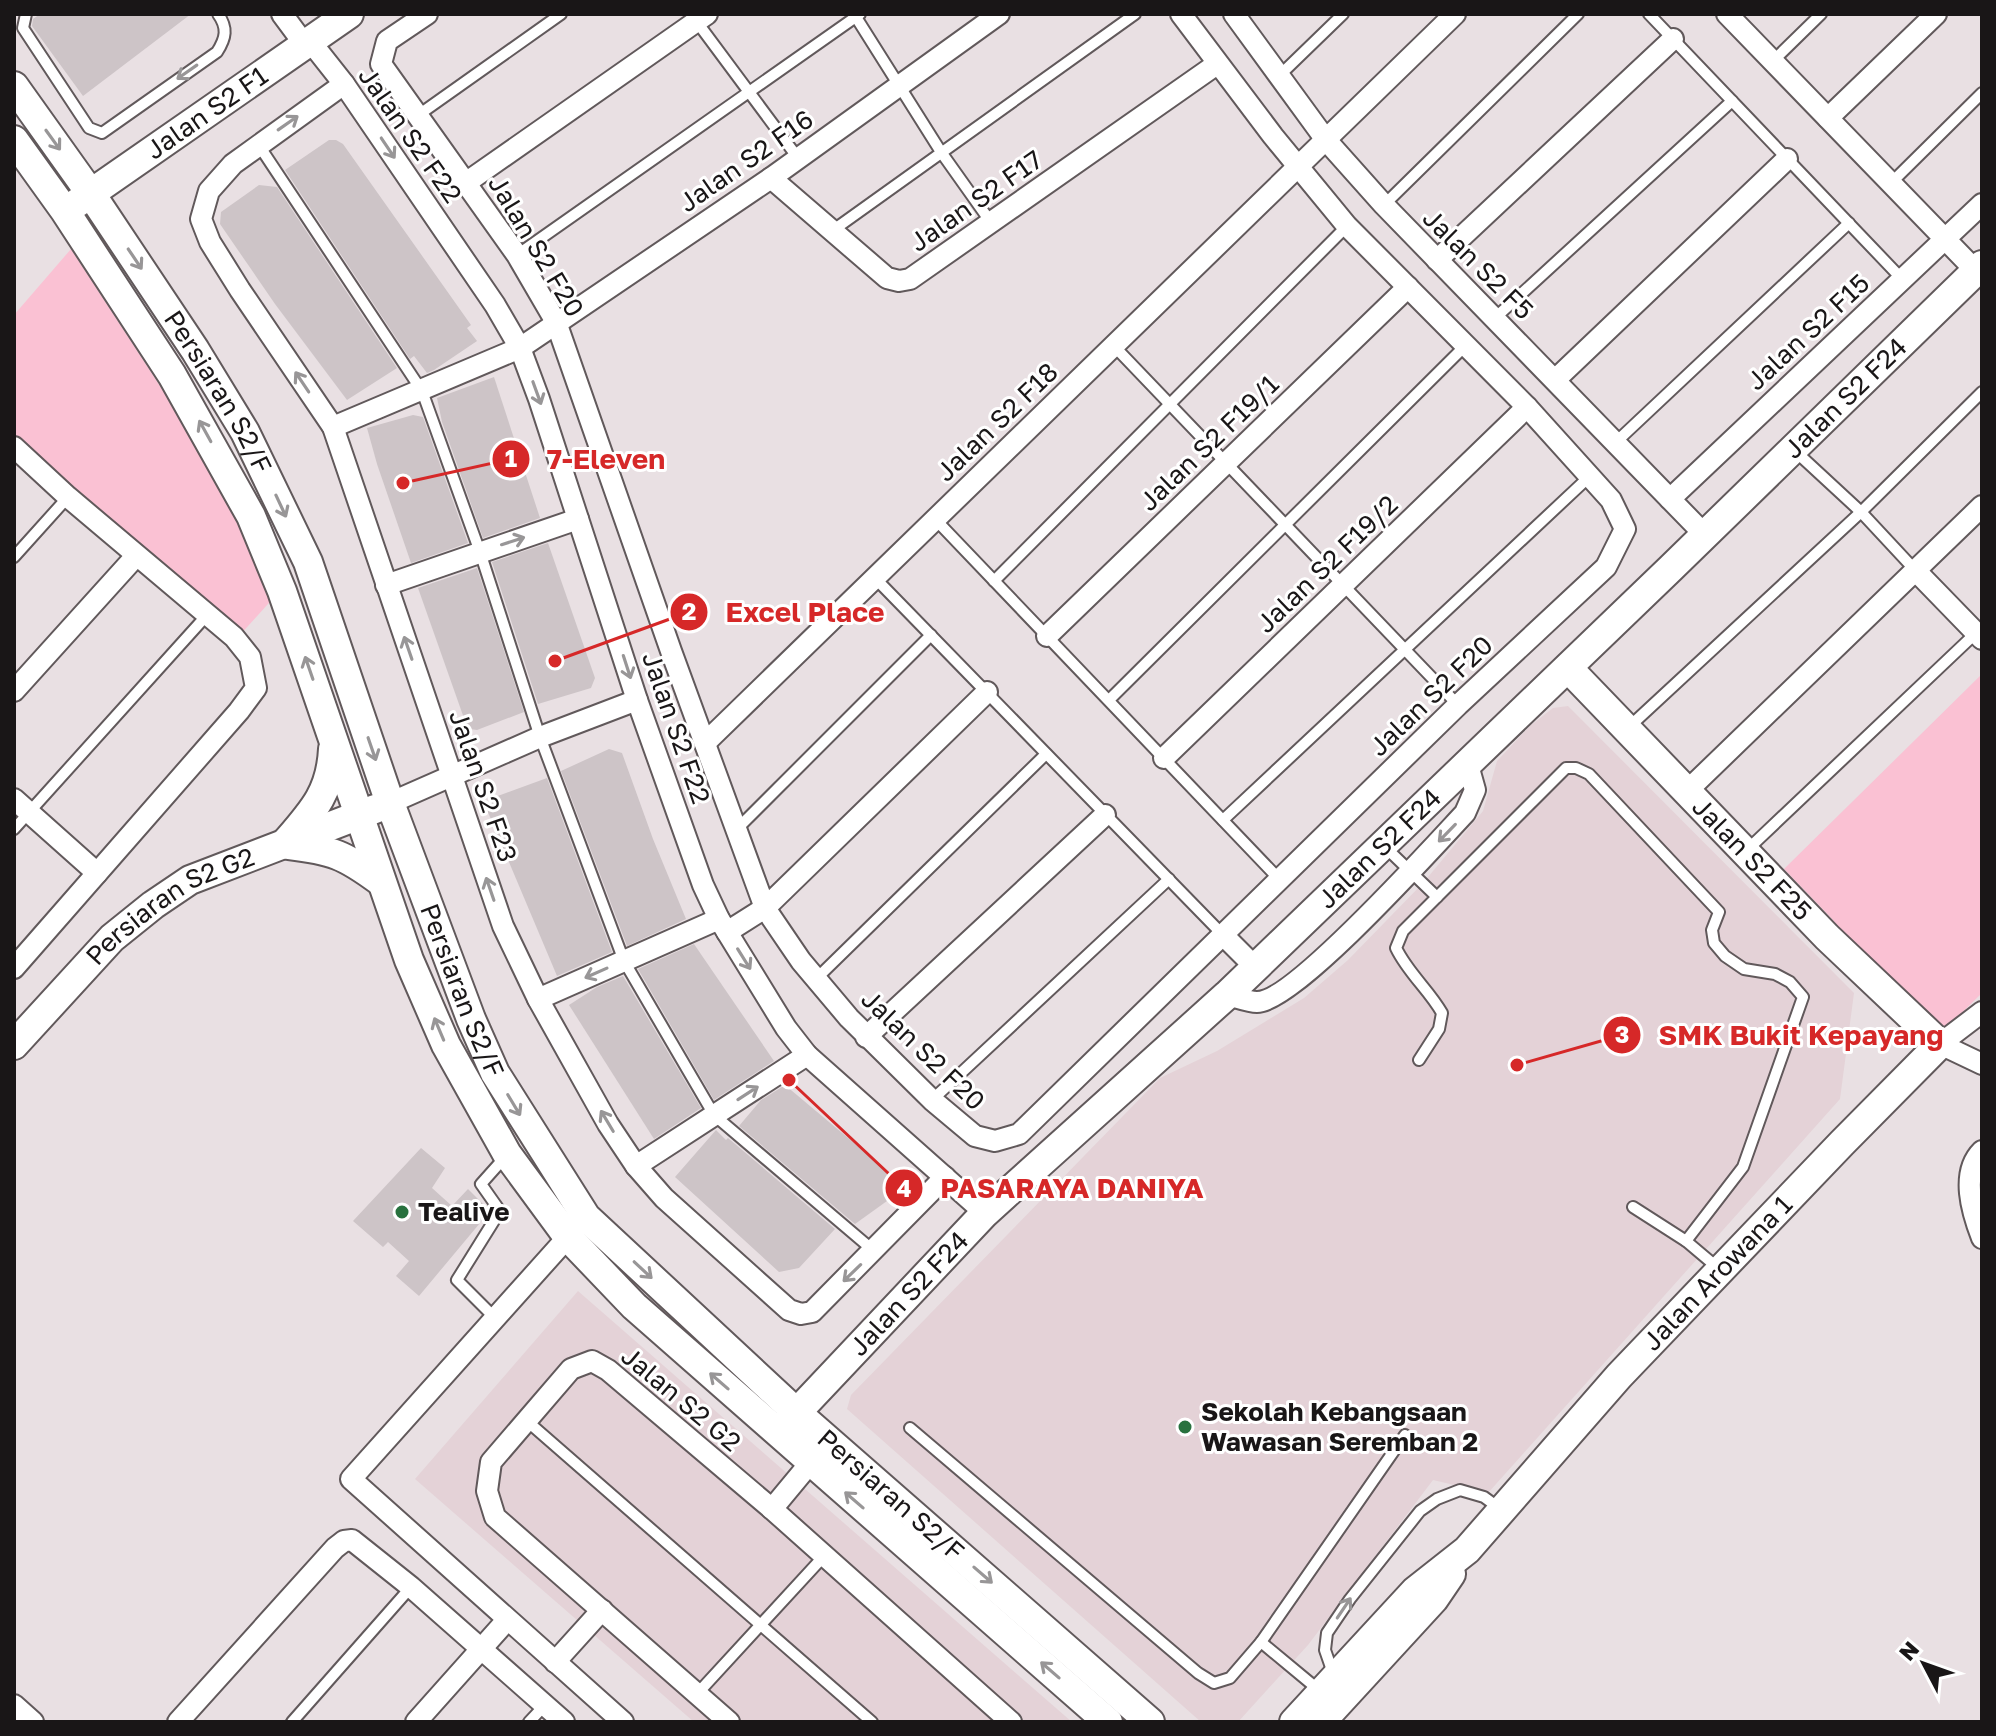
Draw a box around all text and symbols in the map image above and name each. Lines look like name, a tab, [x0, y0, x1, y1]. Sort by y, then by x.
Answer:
street label: Jalan S2 F1	[140, 59, 273, 165]
street label: Jalan S2 F22	[352, 61, 469, 209]
one-way arrow	[177, 64, 199, 80]
street label: Jalan S2 F16	[673, 103, 819, 218]
one-way arrow	[276, 115, 298, 131]
one-way arrow	[45, 128, 61, 150]
one-way arrow	[380, 137, 396, 159]
street label: Jalan S2 F17	[903, 144, 1048, 258]
street label: Jalan S2 F20	[482, 169, 591, 322]
street label: Jalan S2 F5	[1417, 202, 1540, 325]
one-way arrow	[126, 247, 143, 269]
street label: Jalan S2 F15	[1740, 267, 1875, 396]
street label: Persiaran S2/F	[158, 304, 279, 478]
street label: Jalan S2 F24	[1777, 331, 1913, 464]
street label: Jalan S2 F18	[929, 356, 1064, 487]
street label: Jalan S2 F19/1	[1133, 368, 1285, 517]
one-way arrow	[294, 371, 310, 393]
one-way arrow	[531, 380, 545, 405]
one-way arrow	[196, 420, 212, 443]
callout: 7-Eleven	[491, 433, 681, 485]
text: 7-Eleven	[547, 442, 665, 475]
text: 1	[505, 443, 517, 472]
street label: Jalan S2 F19/2	[1250, 489, 1404, 639]
one-way arrow	[274, 494, 289, 518]
one-way arrow	[499, 533, 525, 548]
callout: Excel Place	[669, 586, 900, 638]
text: Excel Place	[725, 595, 885, 628]
text: 2	[682, 596, 696, 625]
street label: Jalan S2 F20	[1363, 629, 1499, 762]
one-way arrow	[399, 636, 414, 661]
street label: Jalan S2 F22	[636, 648, 717, 808]
one-way arrow	[620, 654, 635, 679]
one-way arrow	[300, 656, 315, 681]
street label: Jalan S2 F23	[443, 706, 524, 866]
one-way arrow	[366, 737, 381, 762]
street label: Jalan S2 F24	[1311, 782, 1447, 914]
street label: Jalan S2 F25	[1686, 791, 1819, 926]
one-way arrow	[1438, 823, 1457, 842]
street label: Persiaran S2 G2	[79, 841, 259, 971]
one-way arrow	[482, 876, 497, 901]
street label: Persiaran S2/F	[414, 899, 511, 1082]
one-way arrow	[736, 947, 752, 970]
one-way arrow	[584, 967, 609, 982]
street label: Jalan S2 F20	[855, 983, 991, 1116]
callout: SMK Bukit Kepayang	[1602, 1009, 1959, 1061]
one-way arrow	[430, 1017, 445, 1041]
text: SMK Bukit Kepayang	[1658, 1018, 1944, 1051]
text: 3	[1615, 1019, 1629, 1048]
one-way arrow	[736, 1085, 759, 1101]
one-way arrow	[507, 1093, 523, 1116]
one-way arrow	[598, 1110, 614, 1133]
callout: PASARAYA DANIYA	[884, 1162, 1220, 1214]
text: PASARAYA DANIYA	[940, 1171, 1204, 1204]
text: 4	[897, 1173, 912, 1202]
street label: Jalan Arowana 1	[1636, 1189, 1798, 1357]
place label: Tealive	[418, 1196, 510, 1227]
marker: Tealive	[393, 1203, 411, 1221]
street label: Jalan S2 F24	[843, 1225, 975, 1362]
one-way arrow	[632, 1261, 652, 1279]
one-way arrow	[843, 1263, 862, 1282]
street label: Jalan S2 G2	[615, 1340, 747, 1457]
one-way arrow	[710, 1372, 730, 1390]
place label: Sekolah Kebangsaan Wawasan Seremban 2	[1201, 1396, 1478, 1457]
marker: Sekolah Kebangsaan Wawasan Seremban 2	[1176, 1418, 1194, 1436]
street label: Persiaran S2/F	[812, 1422, 971, 1567]
one-way arrow	[844, 1491, 864, 1509]
one-way arrow	[972, 1566, 992, 1584]
one-way arrow	[1336, 1597, 1352, 1619]
north arrow	[1884, 1624, 1964, 1704]
text: N	[1893, 1635, 1924, 1666]
one-way arrow	[1040, 1661, 1060, 1679]

